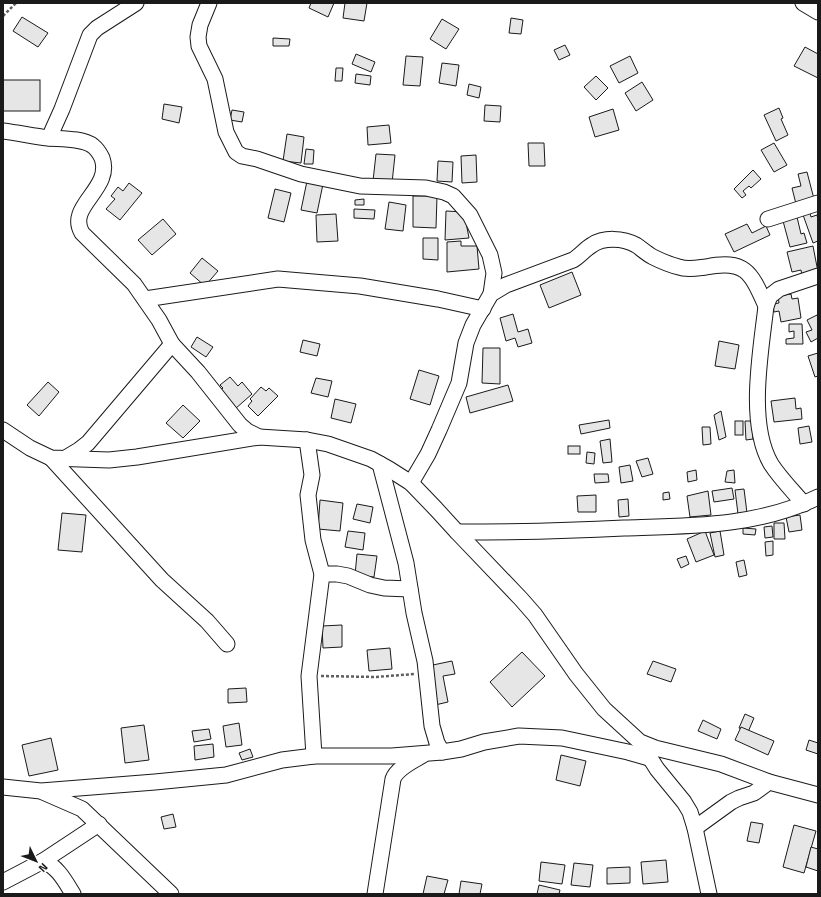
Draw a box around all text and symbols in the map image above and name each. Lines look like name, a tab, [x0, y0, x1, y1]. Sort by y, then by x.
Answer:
north arrow	[16, 841, 56, 881]
text: N	[35, 860, 52, 876]

